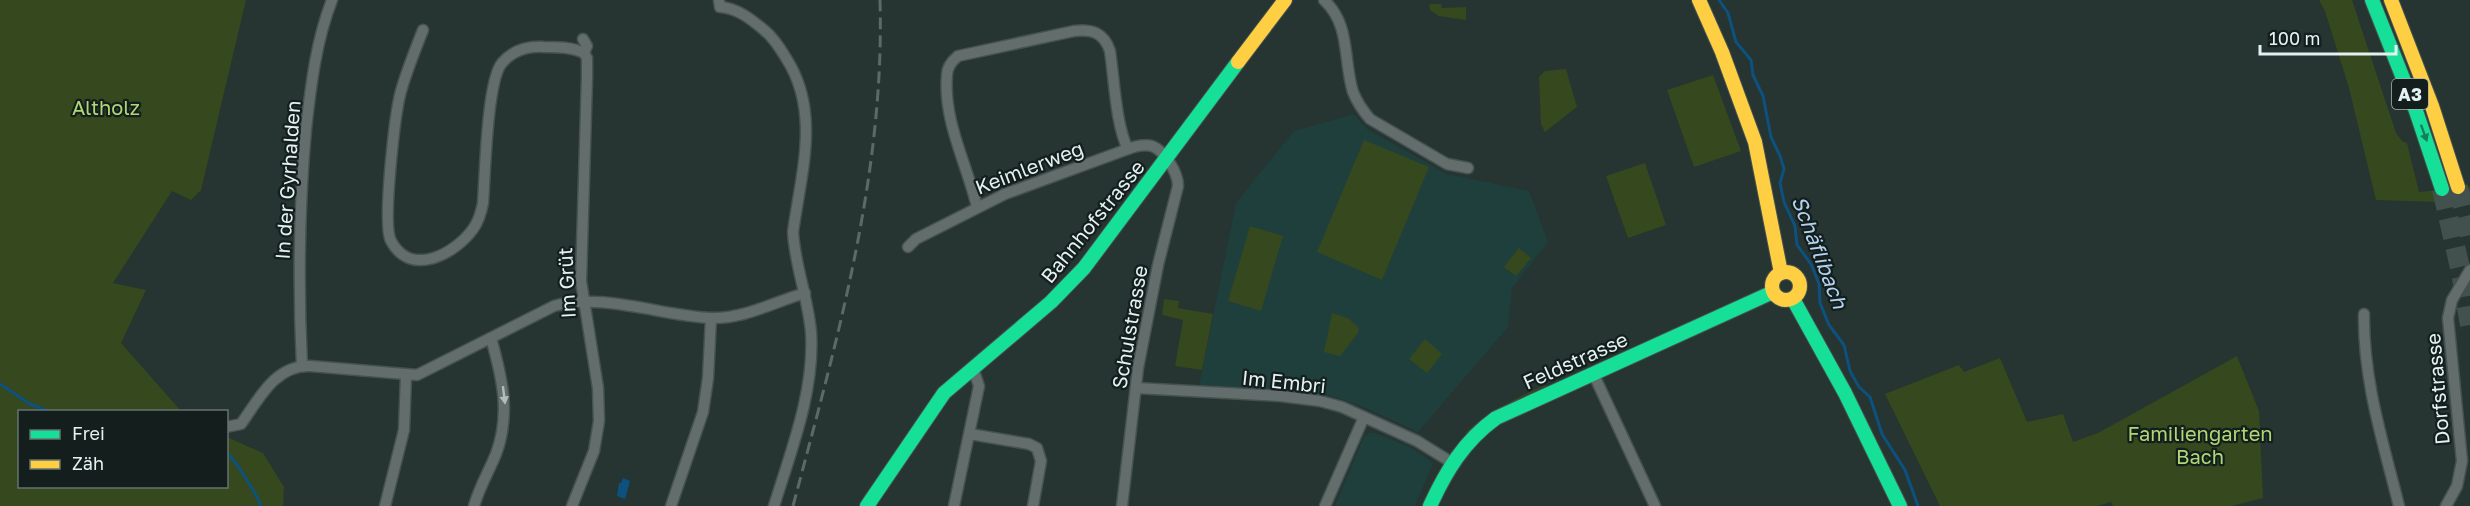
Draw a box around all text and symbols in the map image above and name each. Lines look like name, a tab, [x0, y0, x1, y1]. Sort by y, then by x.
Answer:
scale bar	[2260, 18, 2396, 56]
text: 100 m	[2269, 27, 2320, 49]
road number: A3	[2392, 79, 2428, 109]
park label: Altholz	[72, 95, 140, 119]
street label: In der Gyrhalden	[269, 100, 305, 260]
one-way arrow	[2419, 124, 2429, 142]
street label: Keimlerweg	[972, 135, 1086, 199]
street label: Bahnhofstrasse	[1035, 155, 1149, 287]
water label: Schäflibach	[1787, 192, 1854, 313]
street label: Im Grüt	[552, 247, 580, 319]
street label: Schulstrasse	[1106, 263, 1152, 391]
street label: Feldstrasse	[1519, 326, 1631, 394]
street label: Dorfstrasse	[2420, 332, 2454, 446]
street label: Im Embri	[1241, 365, 1327, 397]
one-way arrow	[499, 386, 509, 405]
legend	[18, 410, 228, 488]
park label: Familiengarten Bach	[2127, 421, 2273, 468]
text: Frei	[72, 422, 105, 444]
text: Zäh	[72, 452, 104, 474]

